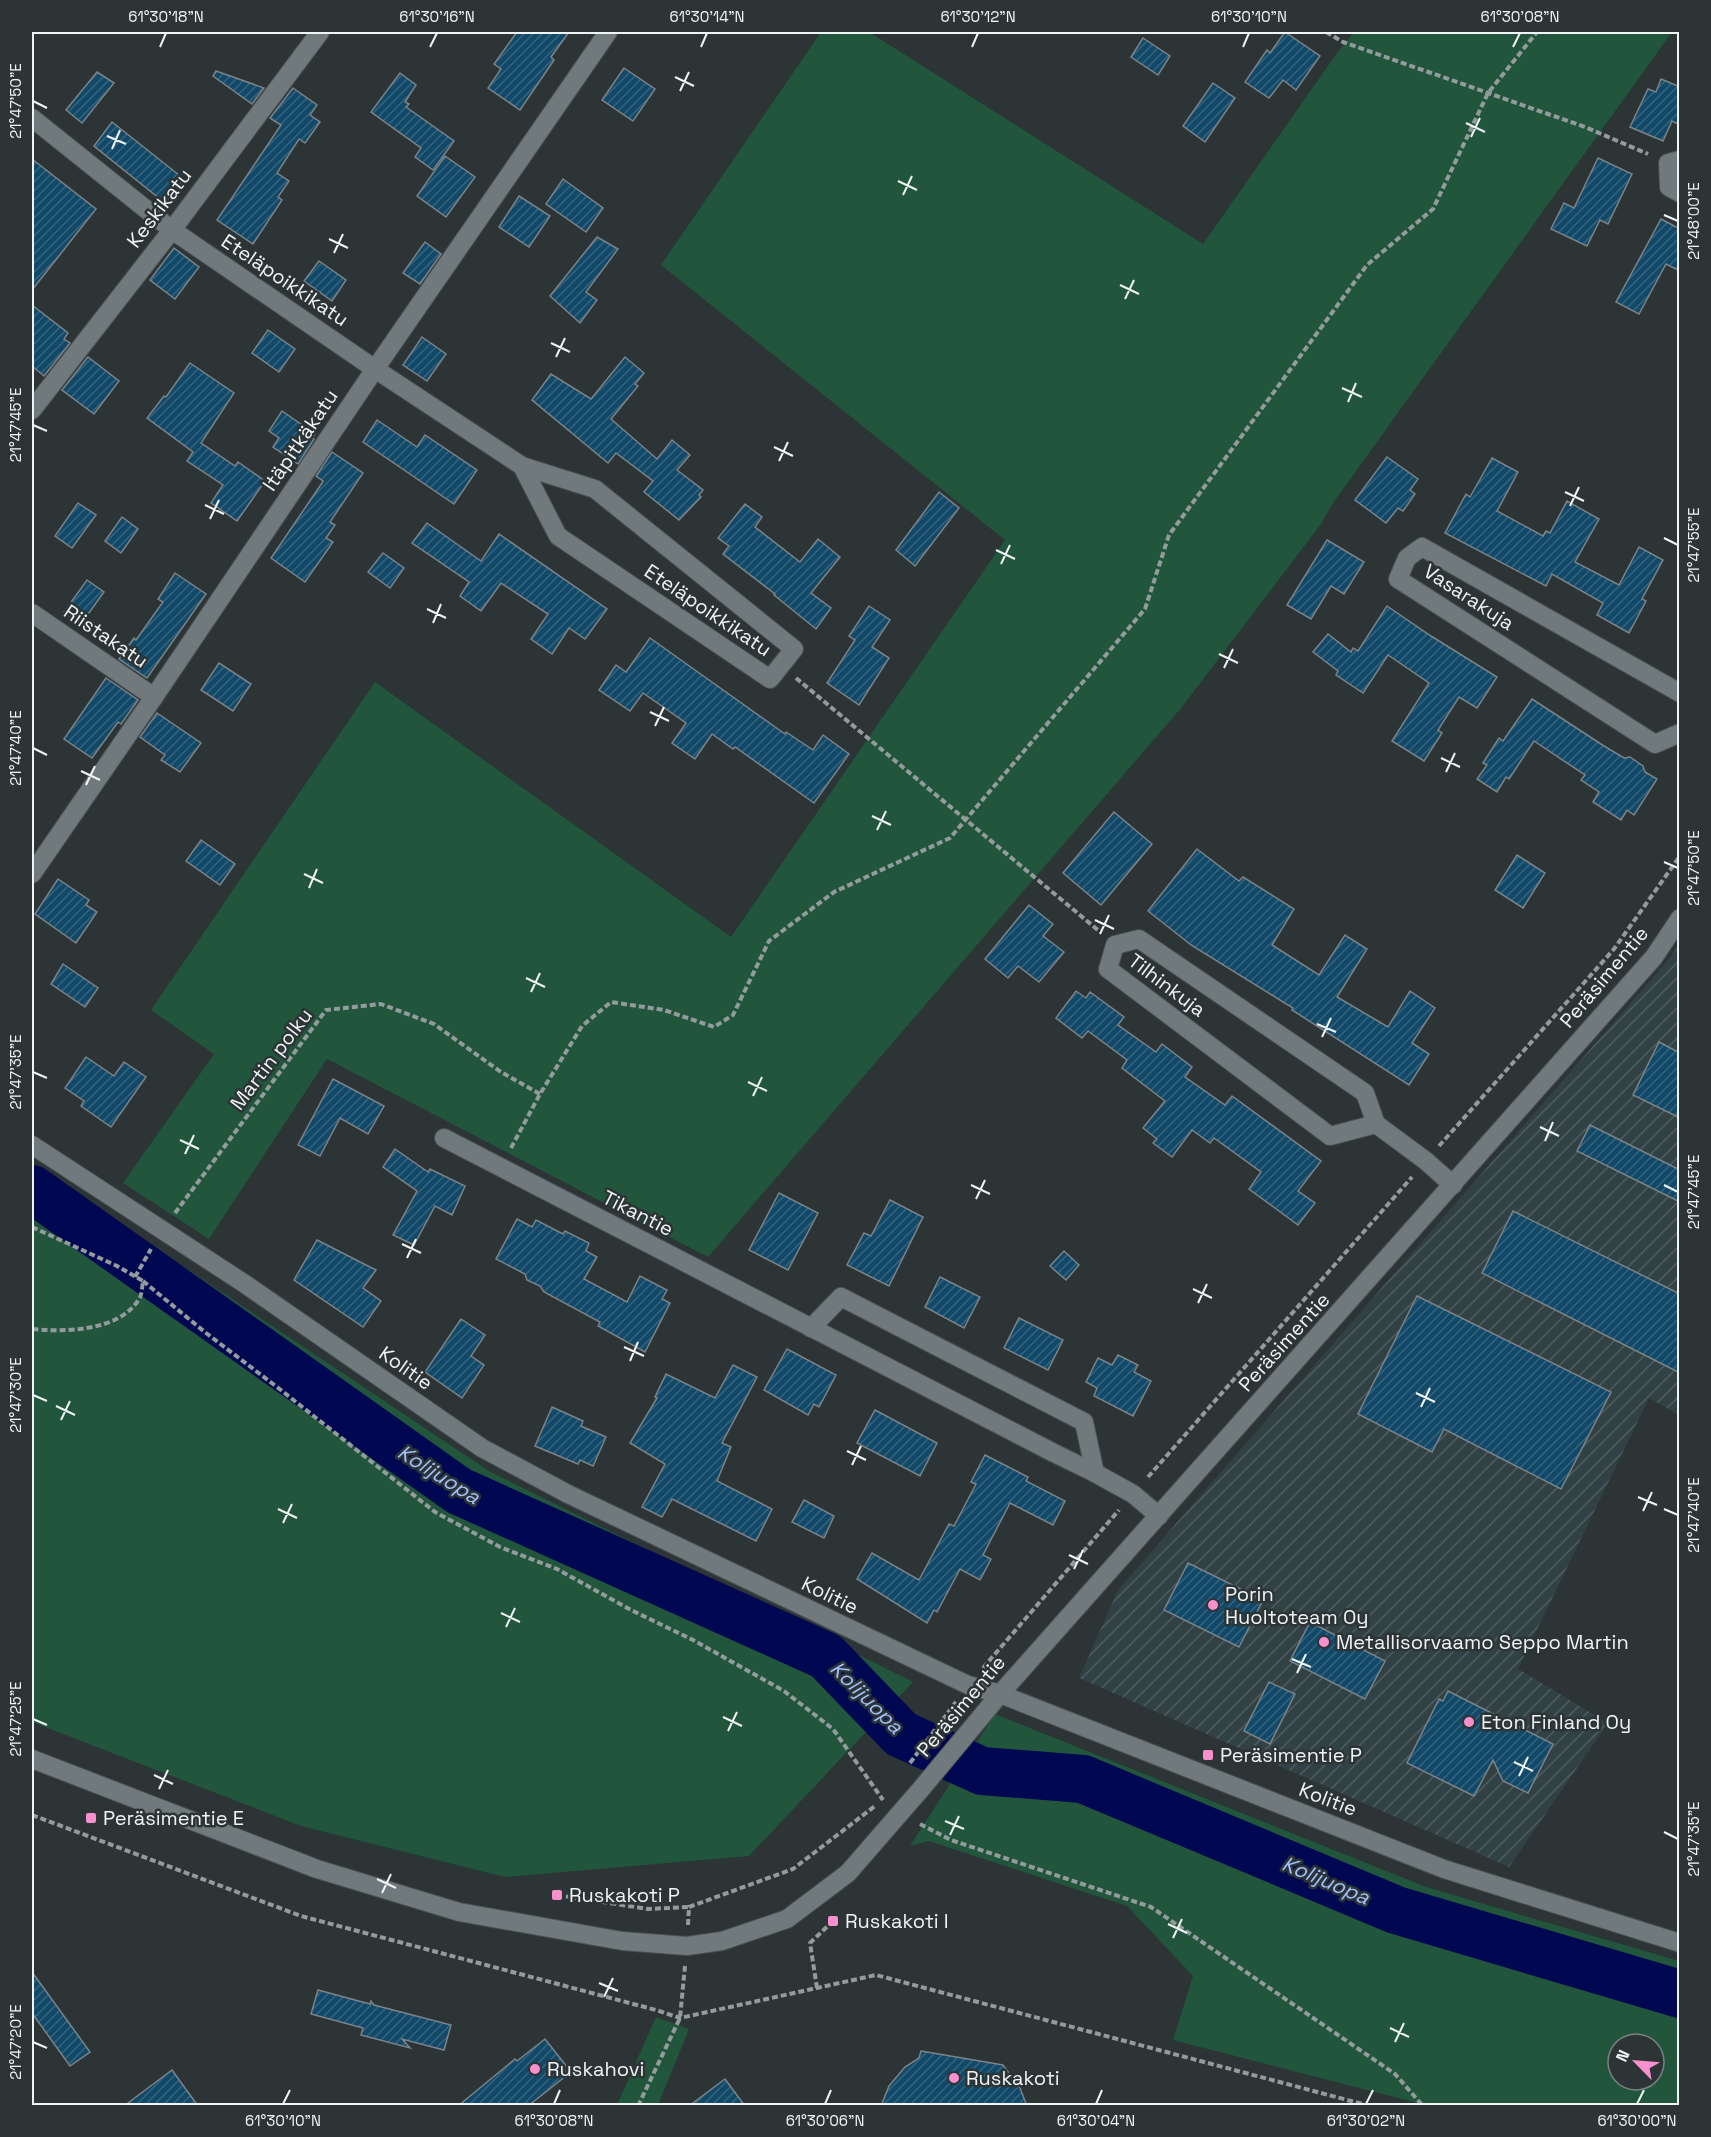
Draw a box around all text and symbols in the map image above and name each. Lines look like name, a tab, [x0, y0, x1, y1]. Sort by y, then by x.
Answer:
text: 61°30'18"N	[128, 7, 204, 26]
text: 61°30'16"N	[399, 7, 475, 26]
text: 61°30'14"N	[669, 7, 745, 26]
text: 61°30'12"N	[940, 7, 1016, 26]
text: 61°30'10"N	[1211, 7, 1287, 26]
text: 61°30'08"N	[1481, 7, 1559, 26]
text: 21°47'50"E	[6, 63, 25, 139]
street label: Keskikatu	[121, 163, 197, 253]
text: 21°48'00"E	[1684, 182, 1703, 260]
street label: Eteläpoikkikatu	[216, 228, 354, 332]
street label: Itäpitkäkatu	[256, 384, 344, 496]
text: 21°47'45"E	[6, 388, 25, 462]
text: 21°47'55"E	[1684, 508, 1703, 582]
street label: Eteläpoikkikatu	[639, 558, 777, 662]
street label: Vasarakuja	[1419, 558, 1519, 636]
street label: Riistakatu	[59, 598, 153, 674]
text: 21°47'40"E	[6, 710, 25, 786]
text: 21°47'50"E	[1684, 830, 1703, 906]
street label: Peräsimentie	[1554, 921, 1654, 1033]
street label: Tilhinkuja	[1123, 947, 1211, 1023]
street label: Martin polku	[224, 1003, 318, 1115]
text: 21°47'35"E	[6, 1034, 25, 1110]
text: 21°47'45"E	[1684, 1155, 1703, 1229]
street label: Tikantie	[598, 1184, 678, 1242]
street label: Peräsimentie	[1233, 1287, 1335, 1397]
street label: Kolitie	[374, 1340, 438, 1396]
text: 21°47'30"E	[6, 1357, 25, 1433]
water label: Kolijuopa	[393, 1438, 486, 1510]
text: 21°47'40"E	[1684, 1477, 1703, 1553]
street label: Kolitie	[797, 1570, 863, 1620]
place label: Porin Huoltoteam Oy	[1225, 1581, 1369, 1630]
marker: Porin Huoltoteam Oy	[1206, 1598, 1220, 1612]
place label: Metallisorvaamo Seppo Martin	[1336, 1629, 1629, 1655]
marker: Metallisorvaamo Seppo Martin	[1317, 1635, 1331, 1649]
street label: Peräsimentie	[911, 1650, 1011, 1762]
water label: Kolijuopa	[825, 1655, 910, 1740]
text: 21°47'25"E	[6, 1682, 25, 1757]
place label: Eton Finland Oy	[1481, 1709, 1631, 1735]
marker: Eton Finland Oy	[1462, 1715, 1476, 1729]
place label: Peräsimentie P	[1220, 1742, 1362, 1768]
marker: Peräsimentie P	[1201, 1748, 1215, 1762]
street label: Kolitie	[1295, 1776, 1361, 1822]
text: 21°47'35"E	[1684, 1801, 1703, 1877]
place label: Peräsimentie E	[103, 1805, 244, 1831]
marker: Peräsimentie E	[84, 1811, 98, 1825]
water label: Kolijuopa	[1278, 1850, 1375, 1911]
place label: Ruskakoti P	[569, 1882, 680, 1908]
marker: Ruskakoti P	[550, 1888, 564, 1902]
place label: Ruskakoti I	[845, 1908, 949, 1934]
marker: Ruskakoti I	[826, 1914, 840, 1928]
text: 21°47'20"E	[6, 2004, 25, 2080]
north arrow	[1606, 2032, 1666, 2092]
text: N	[1611, 2047, 1635, 2065]
place label: Ruskahovi	[547, 2056, 644, 2082]
marker: Ruskahovi	[528, 2062, 542, 2076]
place label: Ruskakoti	[966, 2065, 1060, 2091]
marker: Ruskakoti	[947, 2071, 961, 2085]
text: 61°30'10"N	[245, 2111, 321, 2130]
text: 61°30'08"N	[515, 2111, 593, 2130]
text: 61°30'06"N	[786, 2111, 864, 2130]
text: 61°30'04"N	[1057, 2111, 1135, 2130]
text: 61°30'02"N	[1327, 2111, 1405, 2130]
text: 61°30'00"N	[1597, 2111, 1677, 2130]

